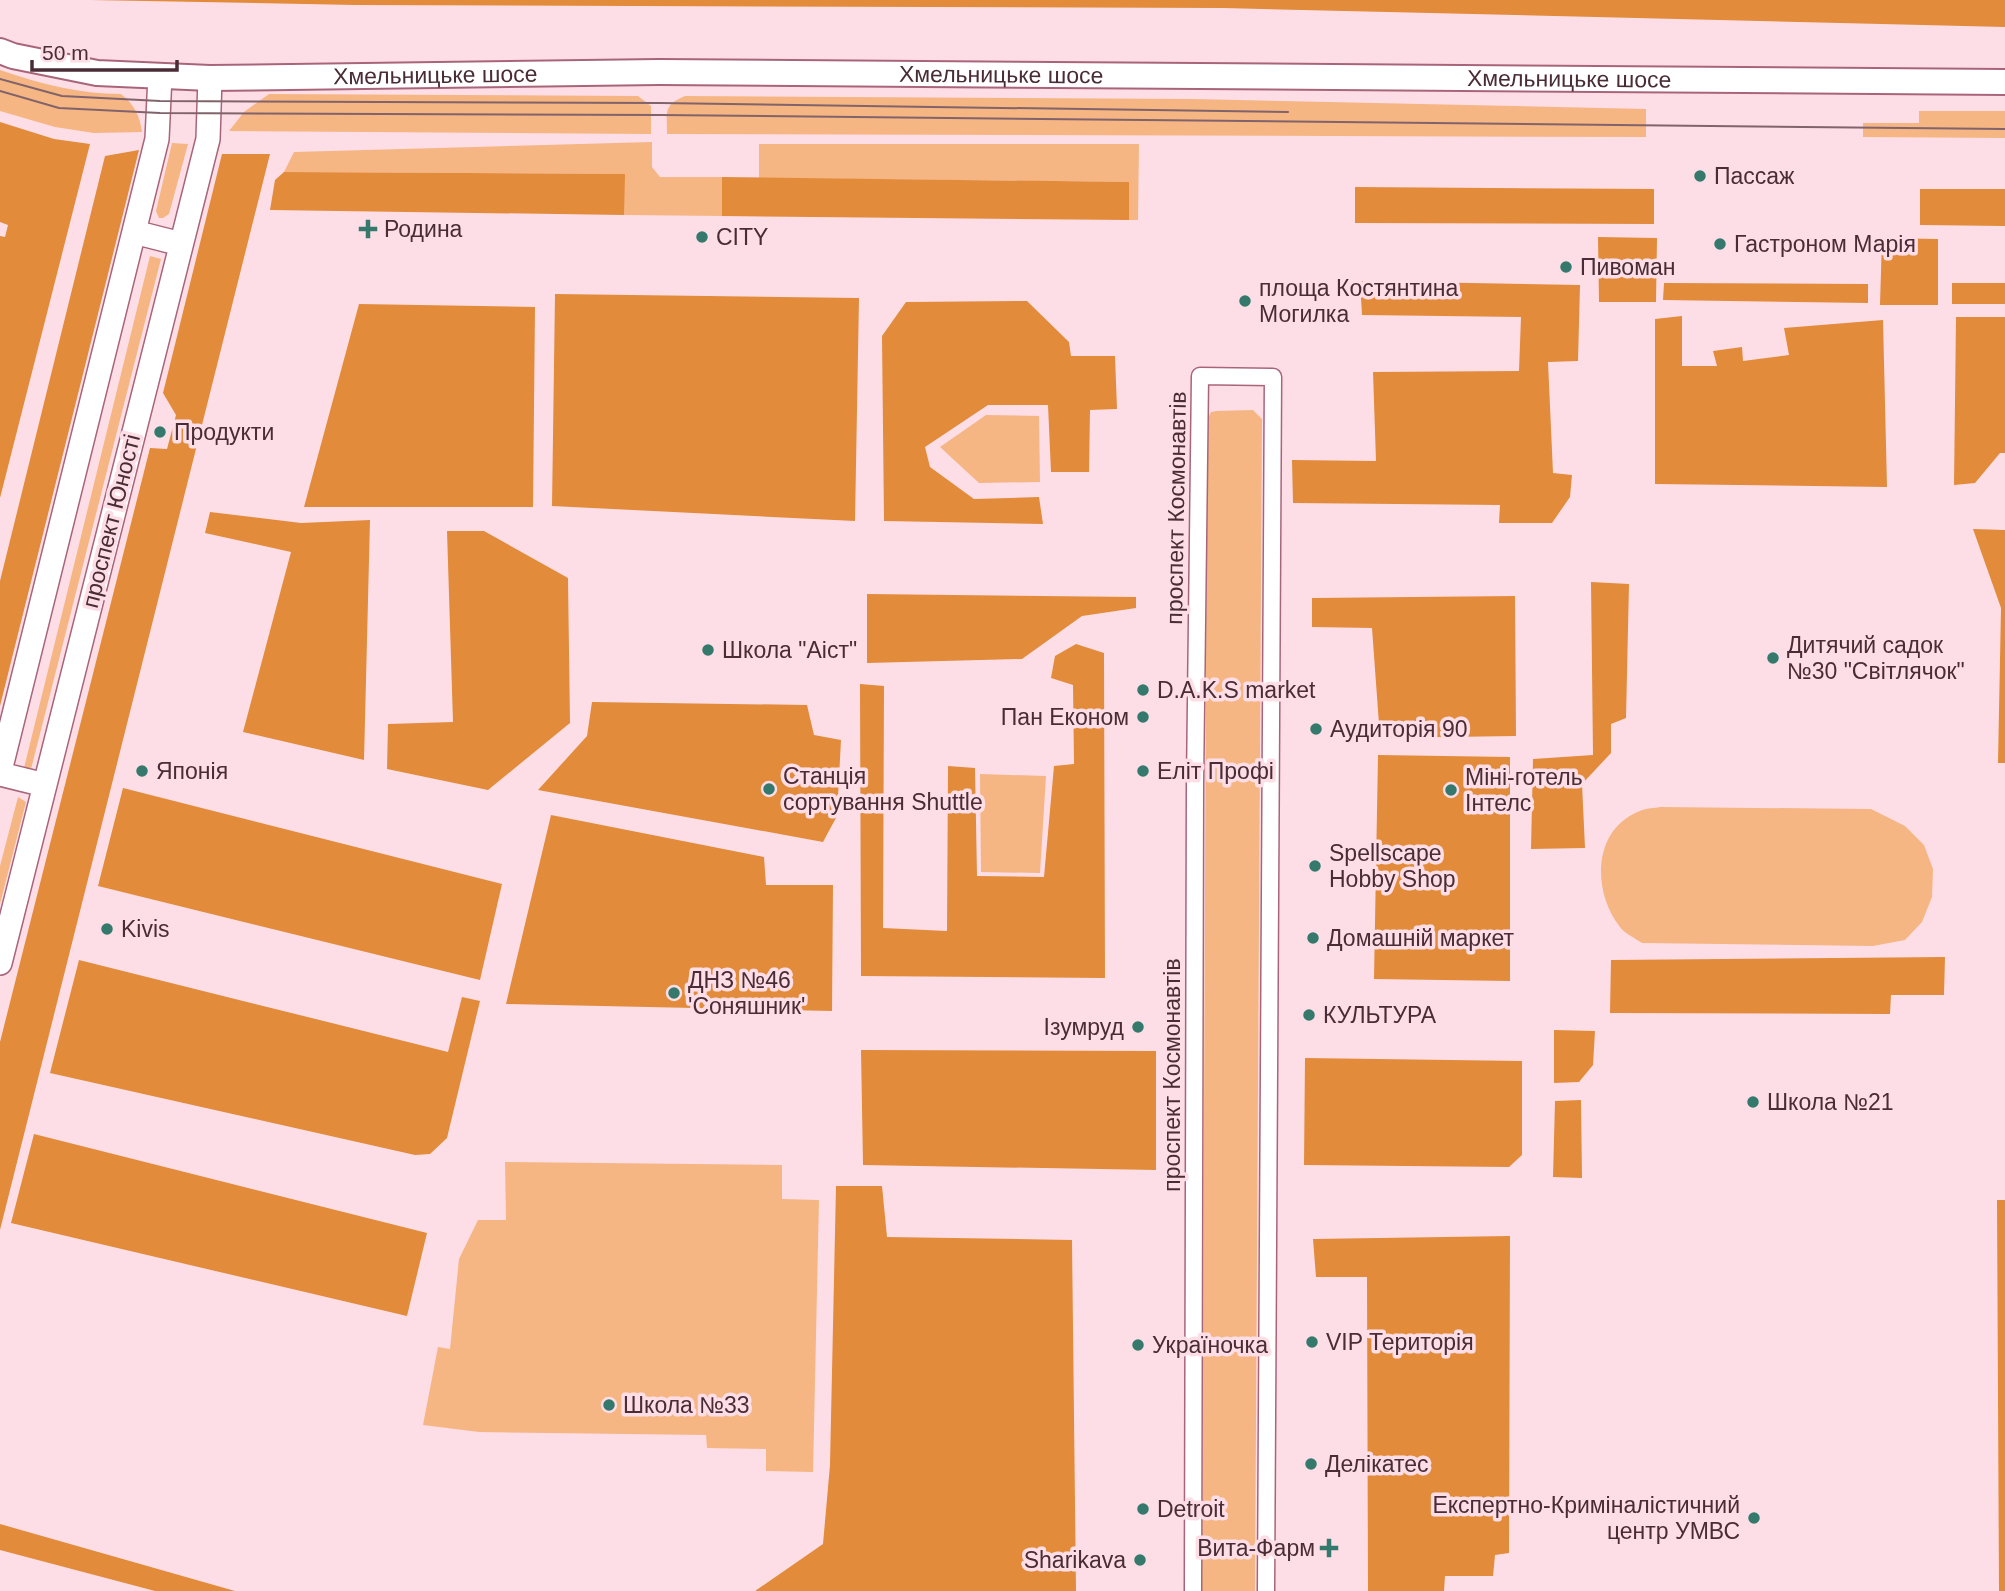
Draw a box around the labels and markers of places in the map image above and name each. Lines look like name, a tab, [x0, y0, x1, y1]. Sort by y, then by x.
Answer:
place label: Пассаж	[1714, 163, 1795, 189]
marker: Пассаж	[1692, 168, 1708, 184]
place label: Родина	[384, 216, 463, 242]
marker: Родина	[358, 219, 378, 239]
place label: CITY	[716, 224, 768, 250]
marker: CITY	[694, 229, 710, 245]
place label: Гастроном Марія	[1734, 231, 1916, 257]
marker: Гастроном Марія	[1712, 236, 1728, 252]
place label: Пивоман	[1580, 254, 1675, 280]
marker: Пивоман	[1558, 259, 1574, 275]
place label: площа Костянтина Могилка	[1259, 275, 1458, 327]
marker: площа Костянтина Могилка	[1237, 293, 1253, 309]
place label: Продукти	[174, 419, 274, 445]
marker: Продукти	[152, 424, 168, 440]
place label: Дитячий садок №30 "Світлячок"	[1787, 632, 1965, 684]
place label: Школа "Аіст"	[722, 637, 857, 663]
marker: Школа "Аіст"	[700, 642, 716, 658]
marker: Дитячий садок №30 "Світлячок"	[1765, 650, 1781, 666]
place label: D.A.K.S market	[1157, 677, 1316, 703]
marker: D.A.K.S market	[1135, 682, 1151, 698]
place label: Пан Економ	[1001, 704, 1129, 730]
marker: Пан Економ	[1135, 709, 1151, 725]
place label: Аудиторія 90	[1330, 716, 1467, 742]
marker: Аудиторія 90	[1308, 721, 1324, 737]
place label: Японія	[156, 758, 228, 784]
place label: Еліт Профі	[1157, 758, 1274, 784]
marker: Японія	[134, 763, 150, 779]
place label: Станція сортування Shuttle	[783, 763, 983, 815]
marker: Еліт Профі	[1135, 763, 1151, 779]
place label: Міні-готель Інтелс	[1465, 764, 1583, 816]
marker: Станція сортування Shuttle	[761, 781, 777, 797]
marker: Міні-готель Інтелс	[1443, 782, 1459, 798]
place label: Spellscape Hobby Shop	[1329, 840, 1456, 892]
marker: Spellscape Hobby Shop	[1307, 858, 1323, 874]
place label: Kivis	[121, 916, 170, 942]
marker: Kivis	[99, 921, 115, 937]
place label: Домашній маркет	[1327, 925, 1514, 951]
marker: Домашній маркет	[1305, 930, 1321, 946]
place label: ДНЗ №46 'Соняшник'	[688, 967, 805, 1019]
marker: ДНЗ №46 'Соняшник'	[666, 985, 682, 1001]
place label: КУЛЬТУРА	[1323, 1002, 1437, 1028]
marker: КУЛЬТУРА	[1301, 1007, 1317, 1023]
place label: Ізумруд	[1044, 1014, 1125, 1040]
marker: Ізумруд	[1130, 1019, 1146, 1035]
place label: Школа №21	[1767, 1089, 1894, 1115]
marker: Школа №21	[1745, 1094, 1761, 1110]
place label: VIP Територія	[1326, 1329, 1474, 1355]
place label: Україночка	[1152, 1332, 1268, 1358]
marker: VIP Територія	[1304, 1334, 1320, 1350]
marker: Україночка	[1130, 1337, 1146, 1353]
place label: Школа №33	[623, 1392, 750, 1418]
marker: Школа №33	[601, 1397, 617, 1413]
place label: Делікатес	[1325, 1451, 1429, 1477]
marker: Делікатес	[1303, 1456, 1319, 1472]
place label: Експертно-Криміналістичний центр УМВС	[1432, 1492, 1740, 1544]
place label: Detroit	[1157, 1496, 1225, 1522]
marker: Detroit	[1135, 1501, 1151, 1517]
marker: Експертно-Криміналістичний центр УМВС	[1746, 1510, 1762, 1526]
place label: Вита-Фарм	[1197, 1535, 1315, 1561]
marker: Вита-Фарм	[1321, 1540, 1337, 1556]
place label: Sharikava	[1024, 1547, 1126, 1573]
marker: Sharikava	[1132, 1552, 1148, 1568]

